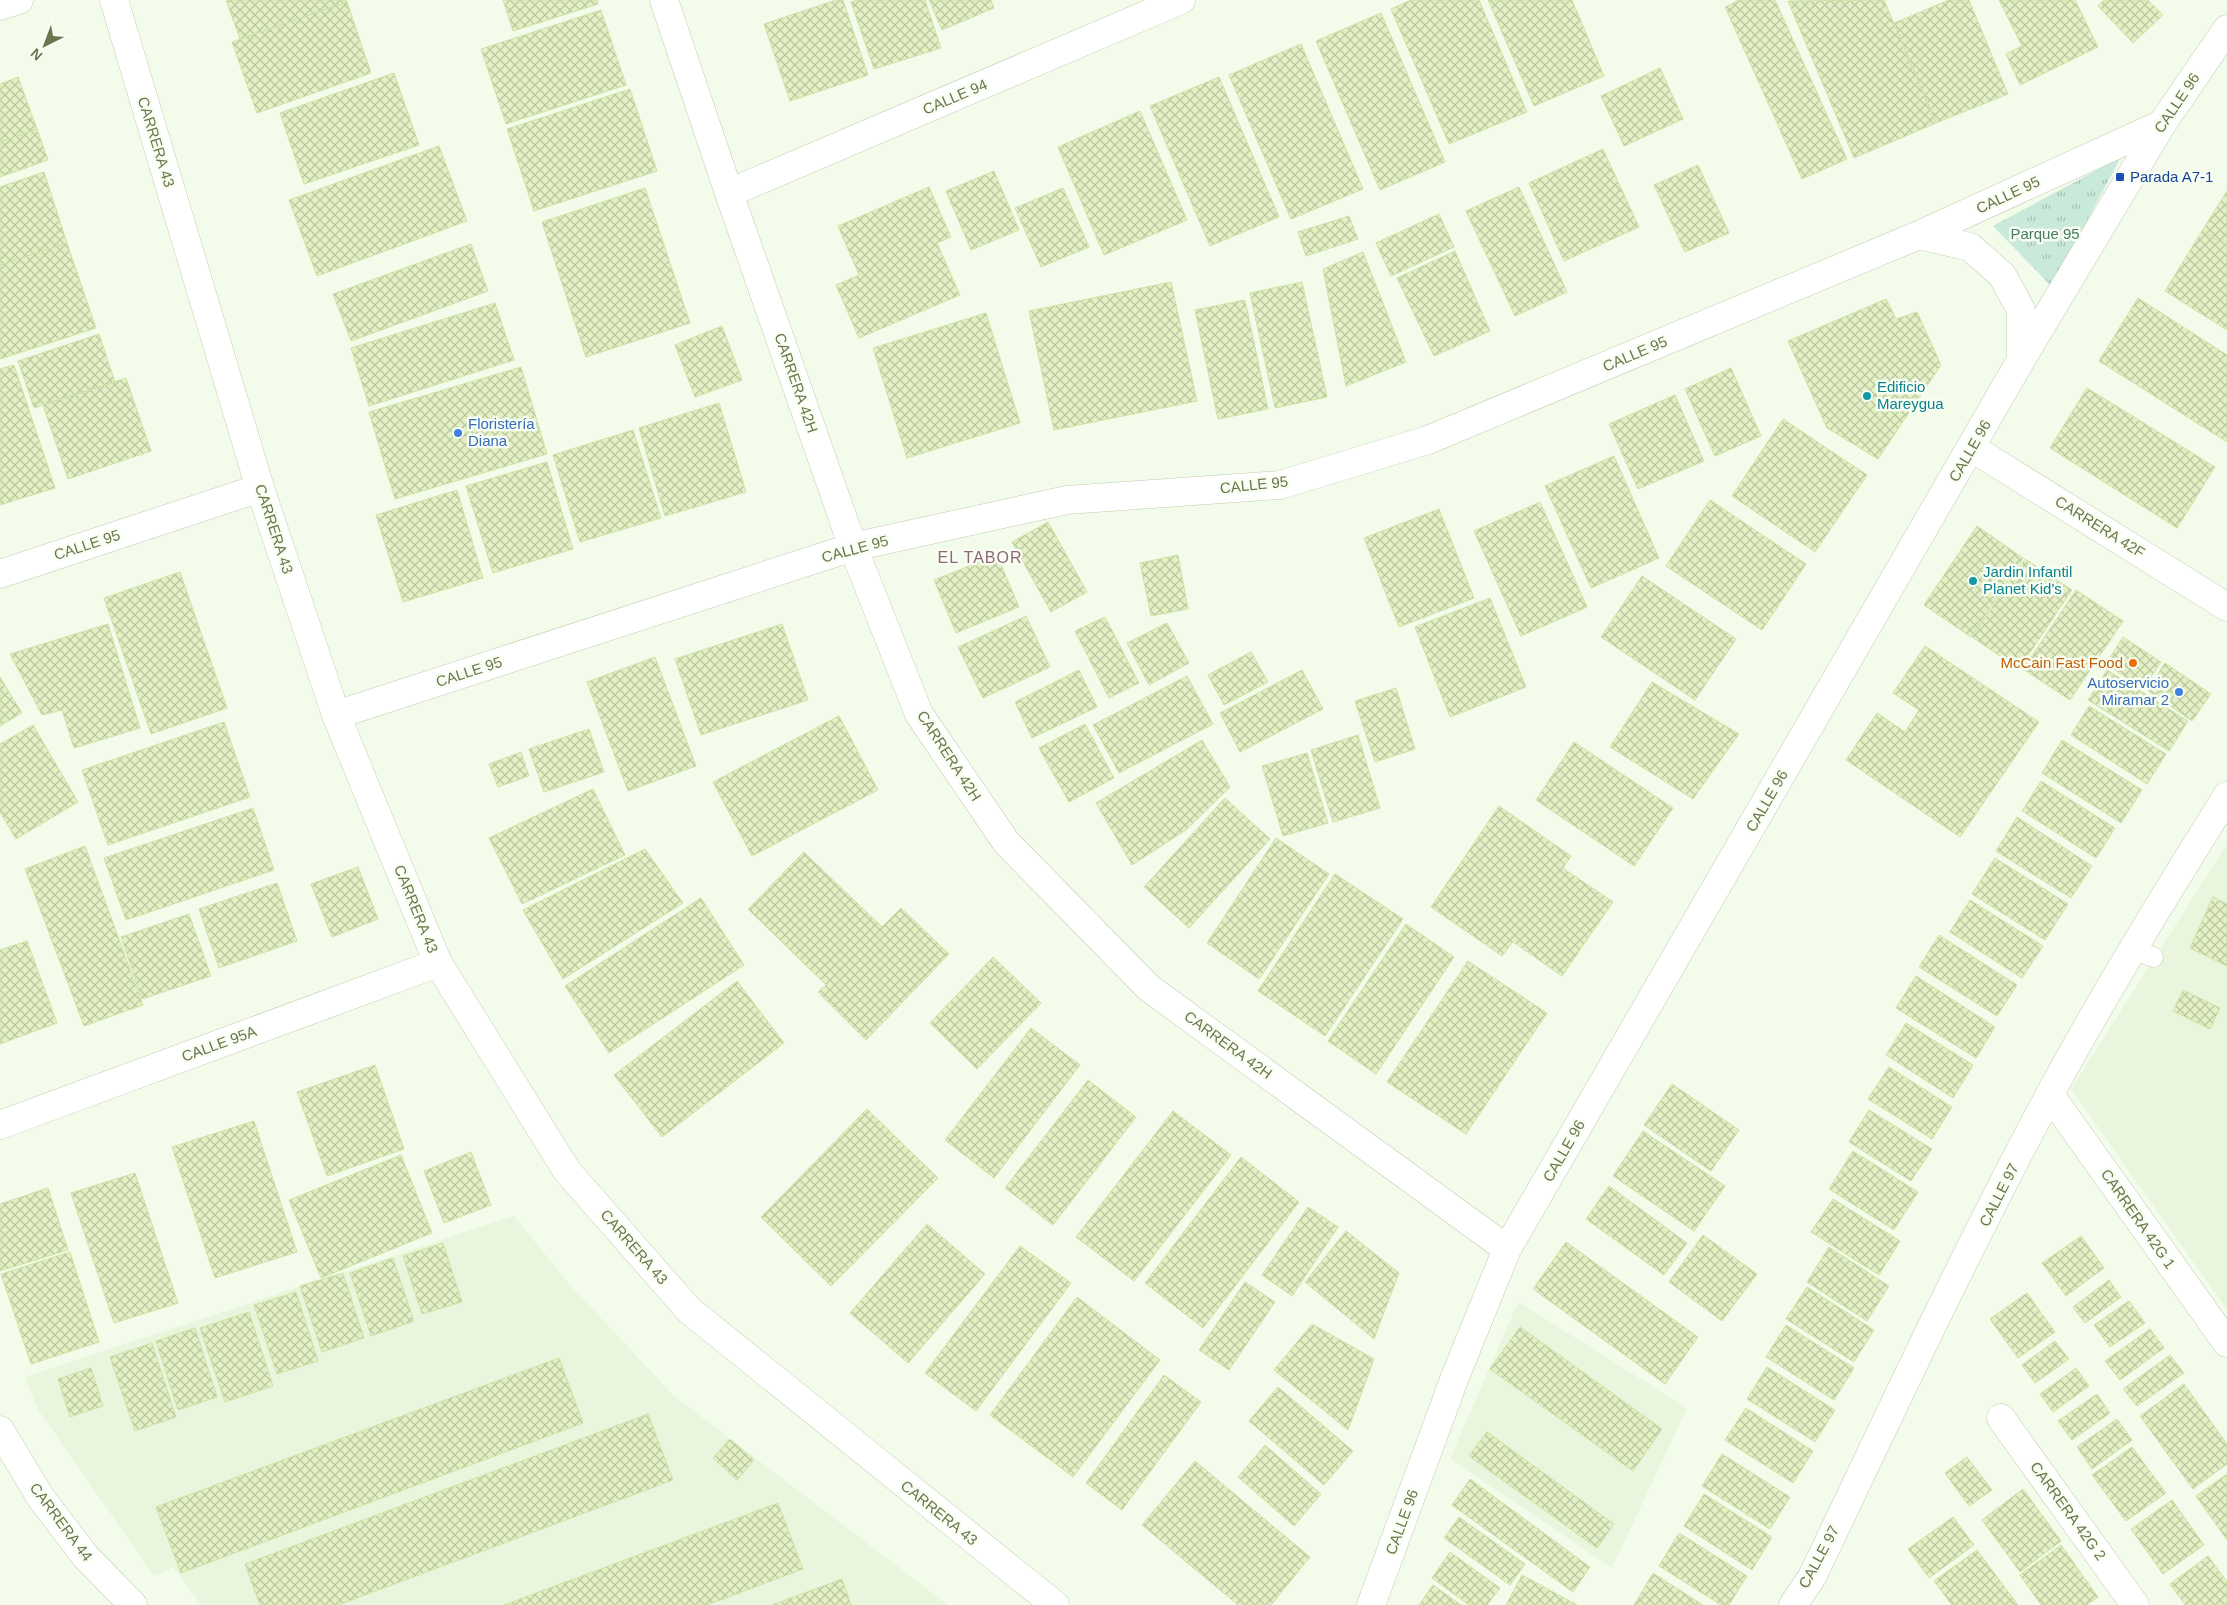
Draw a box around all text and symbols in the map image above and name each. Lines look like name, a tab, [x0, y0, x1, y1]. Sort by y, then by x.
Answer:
north arrow	[20, 20, 70, 70]
text: N	[27, 45, 45, 64]
street label: CALLE 96	[2150, 70, 2203, 136]
street label: CALLE 94	[920, 75, 990, 118]
street label: CARRERA 43	[135, 95, 178, 189]
place label: Parada A7-1	[2130, 168, 2213, 185]
marker: Parada A7-1	[2114, 171, 2126, 183]
street label: CALLE 95	[1973, 172, 2042, 217]
park label: Parque 95	[2010, 225, 2080, 242]
street label: CARRERA 42H	[771, 331, 821, 435]
street label: CALLE 95	[1600, 332, 1670, 375]
place label: Edificio Mareygua	[1877, 378, 1944, 412]
marker: Edificio Mareygua	[1861, 390, 1873, 402]
place label: Floristería Diana	[468, 415, 535, 449]
street label: CALLE 96	[1945, 417, 1994, 485]
marker: Floristería Diana	[452, 427, 464, 439]
street label: CALLE 95	[1219, 472, 1289, 497]
street label: CARRERA 43	[252, 482, 297, 576]
street label: CARRERA 42F	[2052, 492, 2148, 561]
street label: CALLE 95	[52, 526, 122, 563]
street label: CALLE 95	[820, 531, 890, 566]
district label: EL TABOR	[937, 549, 1023, 566]
place label: Jardin Infantil Planet Kid's	[1983, 563, 2072, 597]
marker: Jardin Infantil Planet Kid's	[1967, 575, 1979, 587]
street label: CALLE 95	[434, 653, 504, 690]
place label: McCain Fast Food	[2000, 654, 2123, 671]
marker: McCain Fast Food	[2127, 657, 2139, 669]
place label: Autoservicio Miramar 2	[2087, 674, 2169, 708]
marker: Autoservicio Miramar 2	[2173, 686, 2185, 698]
street label: CARRERA 42H	[914, 707, 985, 804]
street label: CALLE 96	[1742, 767, 1791, 835]
street label: CARRERA 43	[391, 862, 442, 955]
street label: CARRERA 42H	[1181, 1007, 1275, 1082]
street label: CALLE 95A	[179, 1022, 259, 1065]
street label: CALLE 96	[1539, 1117, 1588, 1185]
street label: CALLE 97	[1975, 1160, 2022, 1229]
street label: CARRERA 42G 1	[2098, 1166, 2179, 1272]
street label: CARRERA 43	[597, 1206, 671, 1287]
street label: CARRERA 42G 2	[2027, 1458, 2110, 1563]
street label: CARRERA 43	[898, 1477, 981, 1549]
street label: CARRERA 44	[27, 1479, 96, 1564]
street label: CALLE 96	[1382, 1487, 1421, 1557]
street label: CALLE 97	[1795, 1523, 1842, 1591]

